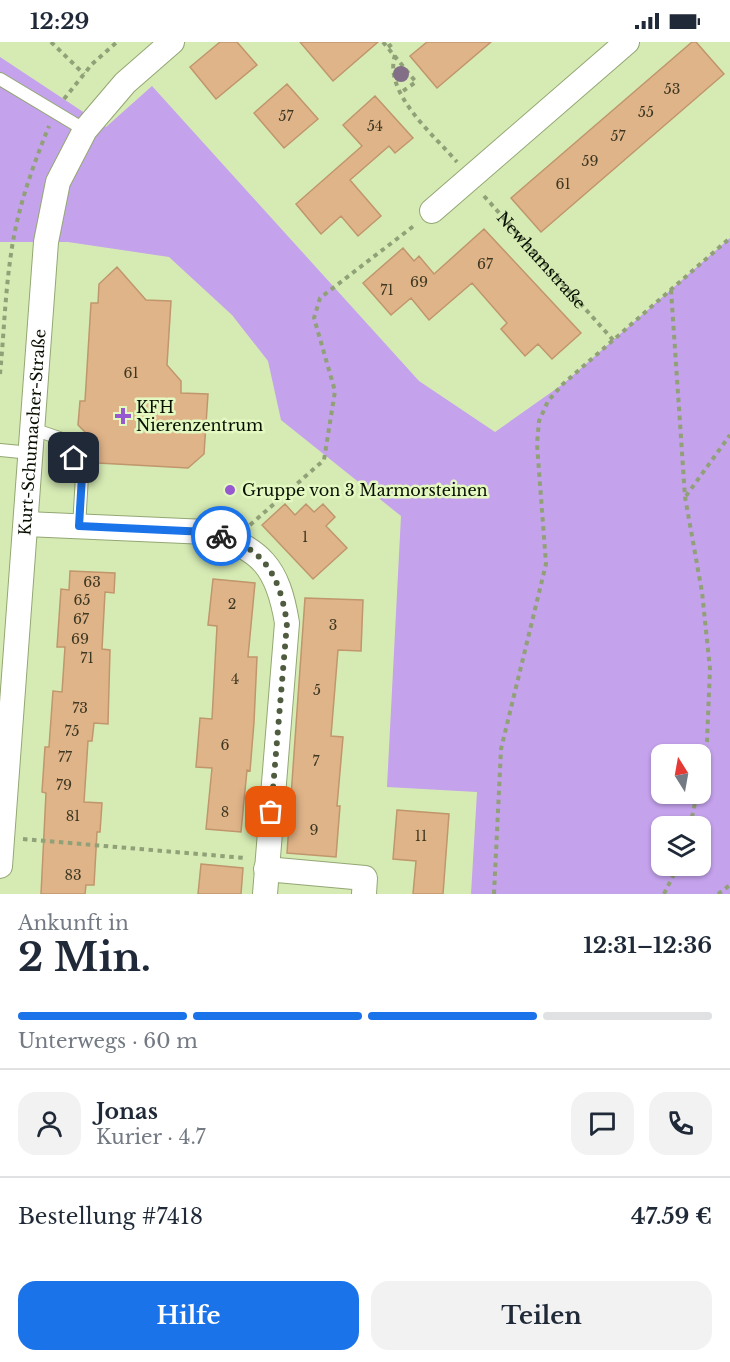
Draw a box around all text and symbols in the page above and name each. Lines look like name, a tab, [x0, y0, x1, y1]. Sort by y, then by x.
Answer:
text: 12:29	[30, 8, 89, 35]
house number: 53	[664, 80, 680, 98]
house number: 55	[638, 103, 654, 121]
house number: 57	[279, 107, 294, 125]
house number: 54	[367, 117, 383, 135]
house number: 57	[611, 127, 626, 145]
house number: 59	[582, 152, 598, 170]
house number: 61	[555, 175, 571, 193]
street label: Newhamstraße	[493, 207, 590, 313]
house number: 67	[477, 255, 494, 273]
house number: 69	[410, 273, 428, 291]
house number: 71	[380, 281, 394, 299]
street label: Kurt-Schumacher-Straße	[14, 328, 50, 536]
house number: 61	[123, 364, 139, 382]
place label: KFH Nierenzentrum	[136, 397, 263, 435]
marker: KFH Nierenzentrum	[114, 407, 132, 425]
pin	[48, 432, 99, 483]
icon: home	[57, 441, 90, 474]
place label: Gruppe von 3 Marmorsteinen	[242, 480, 488, 500]
marker: Gruppe von 3 Marmorsteinen	[223, 483, 237, 497]
courier	[191, 506, 251, 566]
icon: bike	[205, 520, 238, 553]
house number: 1	[302, 528, 308, 546]
house number: 63	[83, 573, 101, 591]
house number: 65	[74, 591, 91, 609]
house number: 2	[228, 595, 236, 613]
house number: 67	[73, 610, 90, 628]
house number: 3	[329, 616, 337, 634]
house number: 69	[71, 630, 89, 648]
house number: 71	[80, 649, 94, 667]
house number: 4	[231, 670, 239, 688]
house number: 5	[313, 681, 321, 699]
house number: 73	[72, 699, 88, 717]
house number: 75	[65, 722, 79, 740]
house number: 6	[220, 736, 230, 754]
north arrow	[651, 744, 711, 804]
map controls	[651, 744, 711, 876]
house number: 77	[58, 748, 73, 766]
house number: 7	[312, 752, 320, 770]
house number: 79	[56, 776, 72, 794]
pin	[245, 786, 296, 837]
icon: bag	[254, 795, 287, 828]
house number: 8	[221, 803, 229, 821]
house number: 81	[66, 807, 80, 825]
button: layers	[651, 816, 711, 876]
house number: 9	[309, 821, 319, 839]
house number: 11	[415, 827, 427, 845]
house number: 83	[64, 866, 82, 884]
text: Ankunft in	[18, 911, 129, 935]
text: 12:31–12:36	[583, 932, 712, 959]
text: 2 Min.	[18, 933, 151, 982]
text: Unterwegs · 60 m	[18, 1029, 198, 1053]
button: person	[18, 1092, 81, 1155]
button: chat	[571, 1092, 634, 1155]
button: phone	[649, 1092, 712, 1155]
text: Jonas	[96, 1098, 158, 1125]
text: Kurier · 4.7	[96, 1125, 206, 1149]
text: Bestellung #7418	[18, 1203, 203, 1230]
text: 47.59 €	[631, 1203, 712, 1230]
button: Hilfe	[18, 1281, 359, 1350]
button: Teilen	[371, 1281, 712, 1350]

